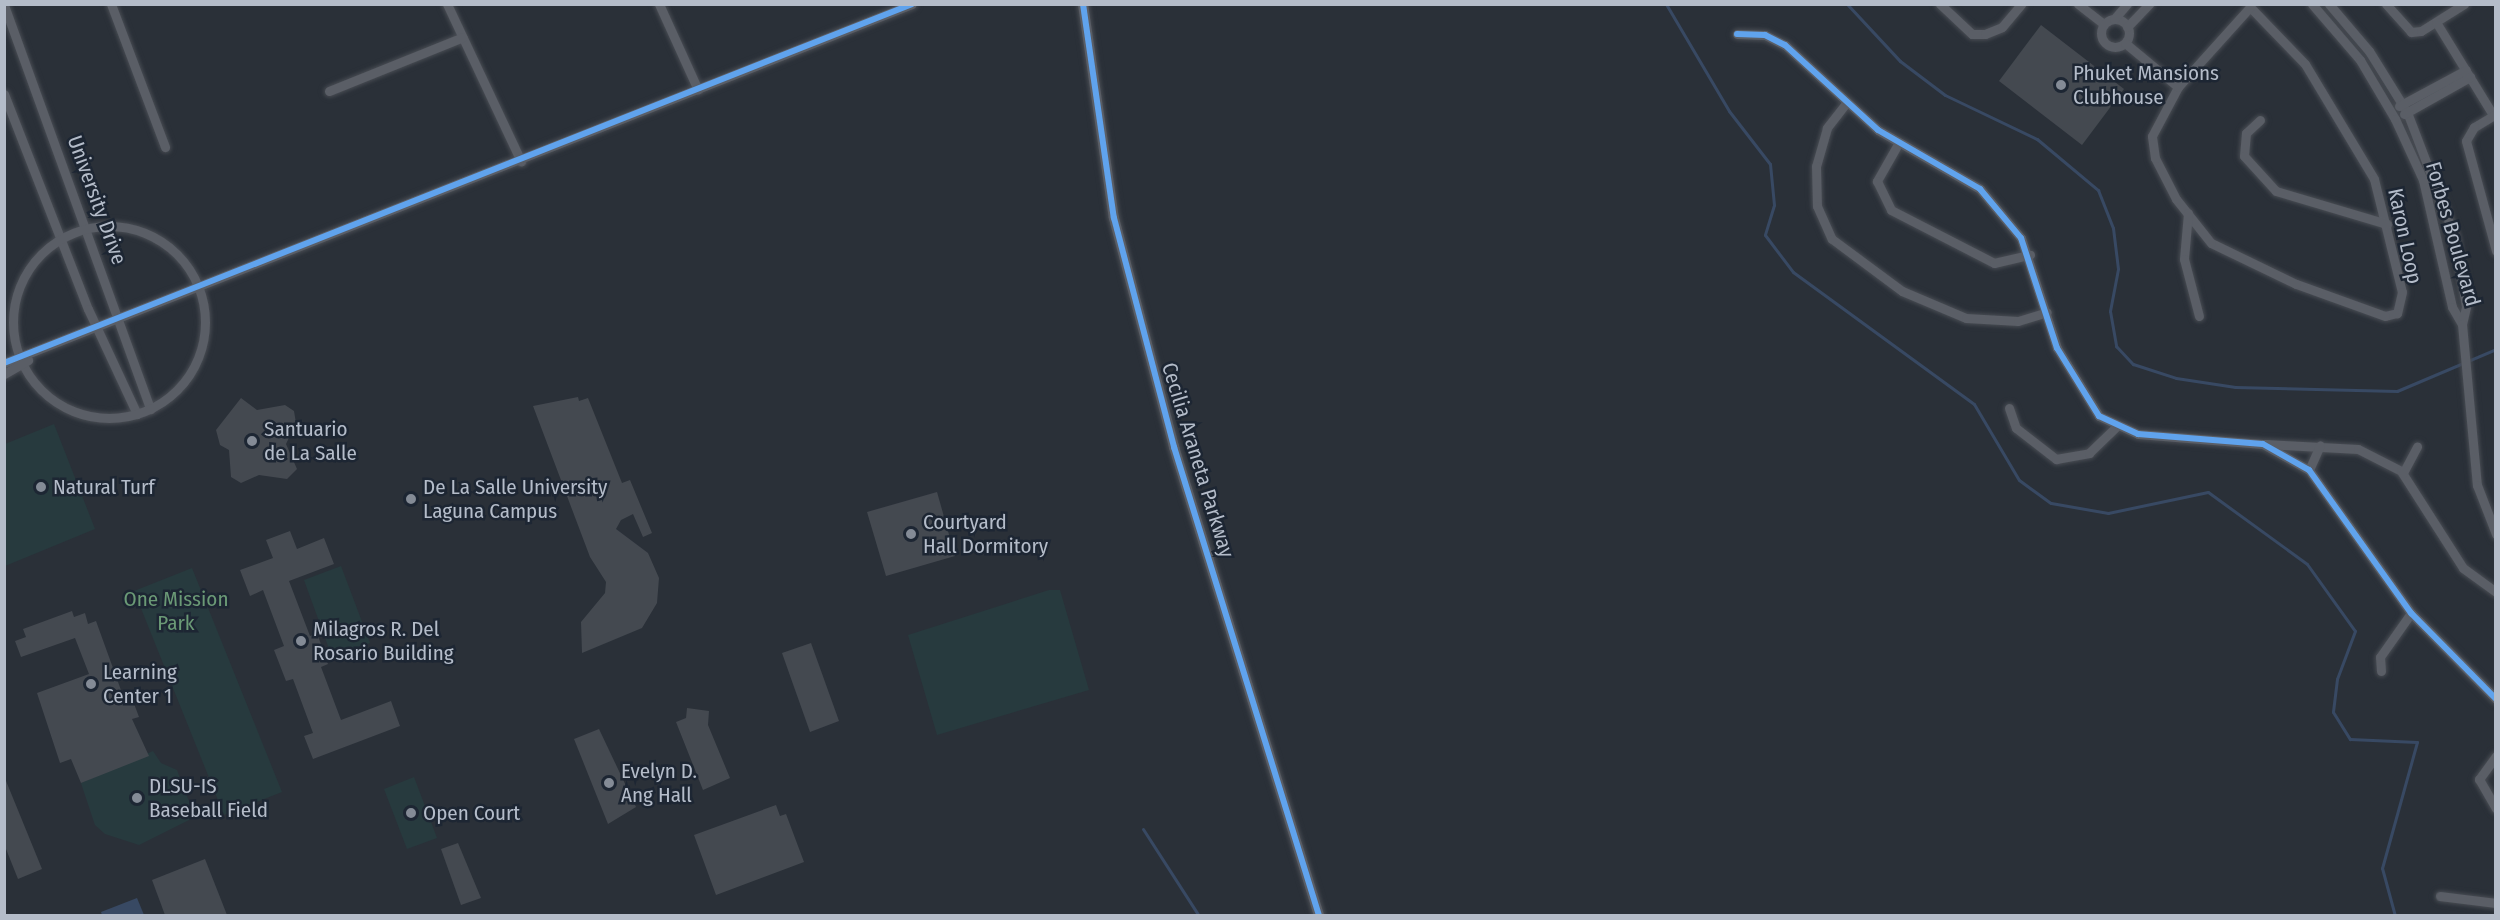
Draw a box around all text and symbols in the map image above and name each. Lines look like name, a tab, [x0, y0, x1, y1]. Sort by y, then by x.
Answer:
place label: Phuket Mansions Clubhouse	[2073, 60, 2219, 110]
marker: Phuket Mansions Clubhouse	[2054, 78, 2068, 92]
street label: University Drive	[62, 132, 132, 268]
street label: Forbes Boulevard	[2420, 159, 2486, 309]
street label: Karon Loop	[2383, 186, 2427, 286]
street label: Cecilia Araneta Parkway	[1156, 359, 1240, 561]
place label: Santuario de La Salle	[264, 416, 357, 466]
marker: Santuario de La Salle	[245, 434, 259, 448]
place label: Natural Turf	[53, 474, 155, 500]
place label: De La Salle University Laguna Campus	[423, 474, 607, 524]
marker: Natural Turf	[34, 480, 48, 494]
marker: De La Salle University Laguna Campus	[404, 492, 418, 506]
place label: Courtyard Hall Dormitory	[923, 509, 1048, 559]
marker: Courtyard Hall Dormitory	[904, 527, 918, 541]
park label: One Mission Park	[124, 586, 228, 636]
place label: Milagros R. Del Rosario Building	[313, 616, 454, 666]
marker: Milagros R. Del Rosario Building	[294, 634, 308, 648]
place label: Learning Center 1	[103, 659, 177, 709]
marker: Learning Center 1	[84, 677, 98, 691]
place label: Evelyn D. Ang Hall	[621, 758, 697, 808]
place label: DLSU-IS Baseball Field	[149, 773, 268, 823]
marker: Evelyn D. Ang Hall	[602, 776, 616, 790]
marker: DLSU-IS Baseball Field	[130, 791, 144, 805]
place label: Open Court	[423, 800, 520, 826]
marker: Open Court	[404, 806, 418, 820]

